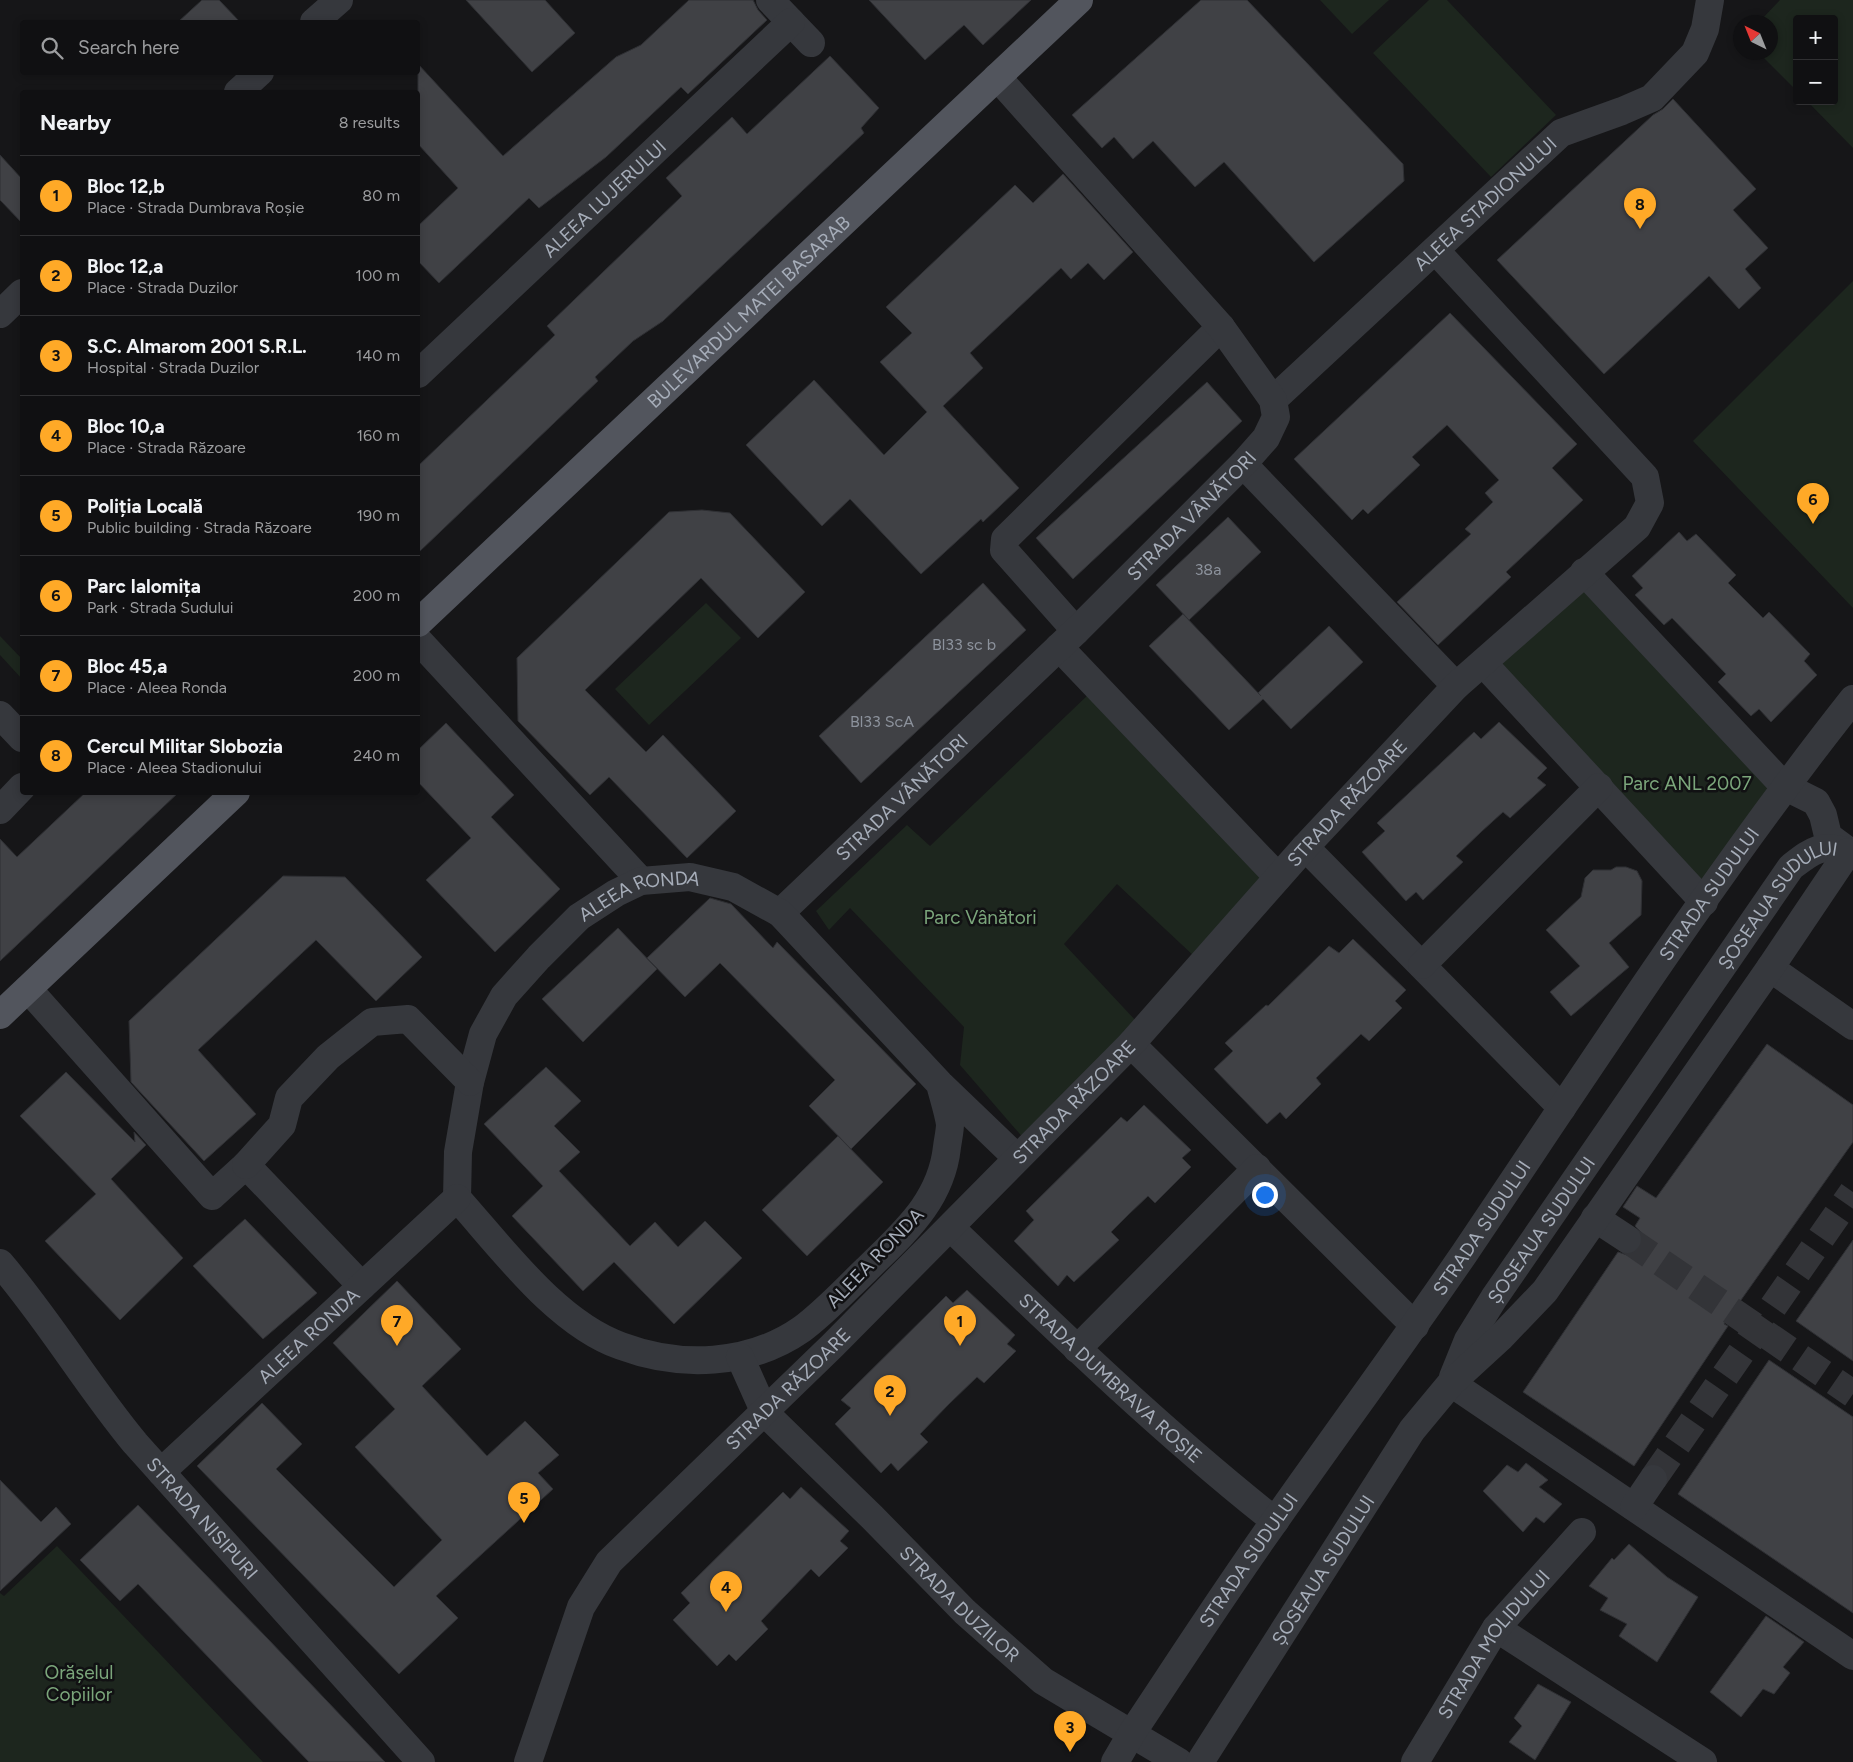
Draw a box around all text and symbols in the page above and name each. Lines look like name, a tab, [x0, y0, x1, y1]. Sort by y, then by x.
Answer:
north arrow	[1733, 15, 1778, 60]
map controls	[1793, 15, 1838, 105]
button: +	[1793, 15, 1838, 60]
search box	[20, 20, 420, 75]
icon: search	[38, 34, 66, 62]
text: Search here	[78, 36, 180, 59]
button: −	[1793, 60, 1838, 105]
text: Nearby	[40, 110, 111, 135]
text: 8 results	[339, 113, 400, 132]
street label: ALEEA STADIONULUI	[1409, 132, 1561, 275]
street label: ALEEA LUJERULUI	[538, 135, 671, 262]
text: Bloc 12,b	[87, 175, 164, 198]
text: 1	[53, 186, 59, 205]
text: 80 m	[362, 186, 400, 205]
pin: 8	[1624, 188, 1656, 229]
text: Place · Strada Dumbrava Roșie	[87, 198, 304, 217]
street label: BULEVARDUL MATEI BASARAB	[642, 211, 855, 413]
text: Bloc 12,a	[87, 255, 163, 278]
text: 2	[51, 266, 61, 285]
text: 100 m	[355, 266, 400, 285]
text: Place · Strada Duzilor	[87, 278, 238, 297]
text: S.C. Almarom 2001 S.R.L.	[87, 335, 307, 358]
text: 3	[52, 346, 60, 365]
text: 140 m	[356, 346, 400, 365]
text: Hospital · Strada Duzilor	[87, 358, 259, 377]
text: Bloc 10,a	[87, 415, 165, 438]
text: 4	[51, 426, 61, 445]
text: 160 m	[357, 426, 400, 445]
text: Place · Strada Răzoare	[87, 438, 246, 457]
street label: STRADA VÂNĂTORI	[1122, 446, 1261, 585]
pin: 6	[1797, 483, 1829, 524]
text: Poliția Locală	[87, 495, 203, 518]
text: 5	[51, 506, 61, 525]
text: 190 m	[357, 506, 400, 525]
text: Public building · Strada Răzoare	[87, 518, 312, 537]
house number: 38a	[1195, 560, 1221, 579]
text: Parc Ialomița	[87, 575, 201, 598]
text: 6	[51, 586, 61, 605]
text: 200 m	[353, 586, 400, 605]
text: Park · Strada Sudului	[87, 598, 234, 617]
house number: Bl33 sc b	[932, 635, 996, 654]
text: Bloc 45,a	[87, 655, 167, 678]
text: 7	[52, 666, 60, 685]
text: 200 m	[353, 666, 400, 685]
text: Place · Aleea Ronda	[87, 678, 227, 697]
house number: Bl33 ScA	[850, 712, 914, 731]
street label: STRADA VÂNĂTORI	[831, 729, 972, 865]
street label: STRADA RĂZOARE	[1282, 734, 1412, 871]
text: Cercul Militar Slobozia	[87, 735, 283, 758]
text: 8	[51, 746, 61, 765]
text: 240 m	[353, 746, 400, 765]
text: Place · Aleea Stadionului	[87, 758, 262, 777]
park label: Parc ANL 2007	[1622, 772, 1752, 795]
street label: STRADA SUDULUI	[1654, 823, 1764, 965]
street label: ȘOSEAUA SUDULUI	[1713, 836, 1839, 974]
street label: ALEEA RONDA	[574, 865, 703, 926]
park label: Parc Vânători	[923, 906, 1037, 929]
street label: STRADA RĂZOARE	[1007, 1035, 1140, 1169]
street label: ȘOSEAUA SUDULUI	[1482, 1152, 1600, 1308]
street label: STRADA SUDULUI	[1428, 1156, 1535, 1300]
your location	[1252, 1182, 1278, 1208]
street label: ALEEA RONDA	[822, 1203, 929, 1313]
street label: ALEEA RONDA	[253, 1283, 364, 1388]
street label: STRADA DUMBRAVA ROȘIE	[1014, 1288, 1207, 1467]
pin: 7	[381, 1305, 413, 1346]
pin: 1	[944, 1305, 976, 1346]
street label: STRADA RĂZOARE	[721, 1323, 855, 1454]
pin: 2	[874, 1375, 906, 1416]
street label: STRADA NISIPURI	[142, 1452, 263, 1584]
pin: 5	[508, 1482, 540, 1523]
street label: STRADA SUDULUI	[1194, 1489, 1302, 1631]
street label: ȘOSEAUA SUDULUI	[1266, 1491, 1379, 1649]
street label: STRADA DUZILOR	[895, 1541, 1025, 1667]
street label: STRADA MOLIDULUI	[1432, 1565, 1554, 1723]
pin: 4	[710, 1571, 742, 1612]
park label: Orășelul Copiilor	[44, 1661, 114, 1706]
pin: 3	[1054, 1711, 1086, 1752]

